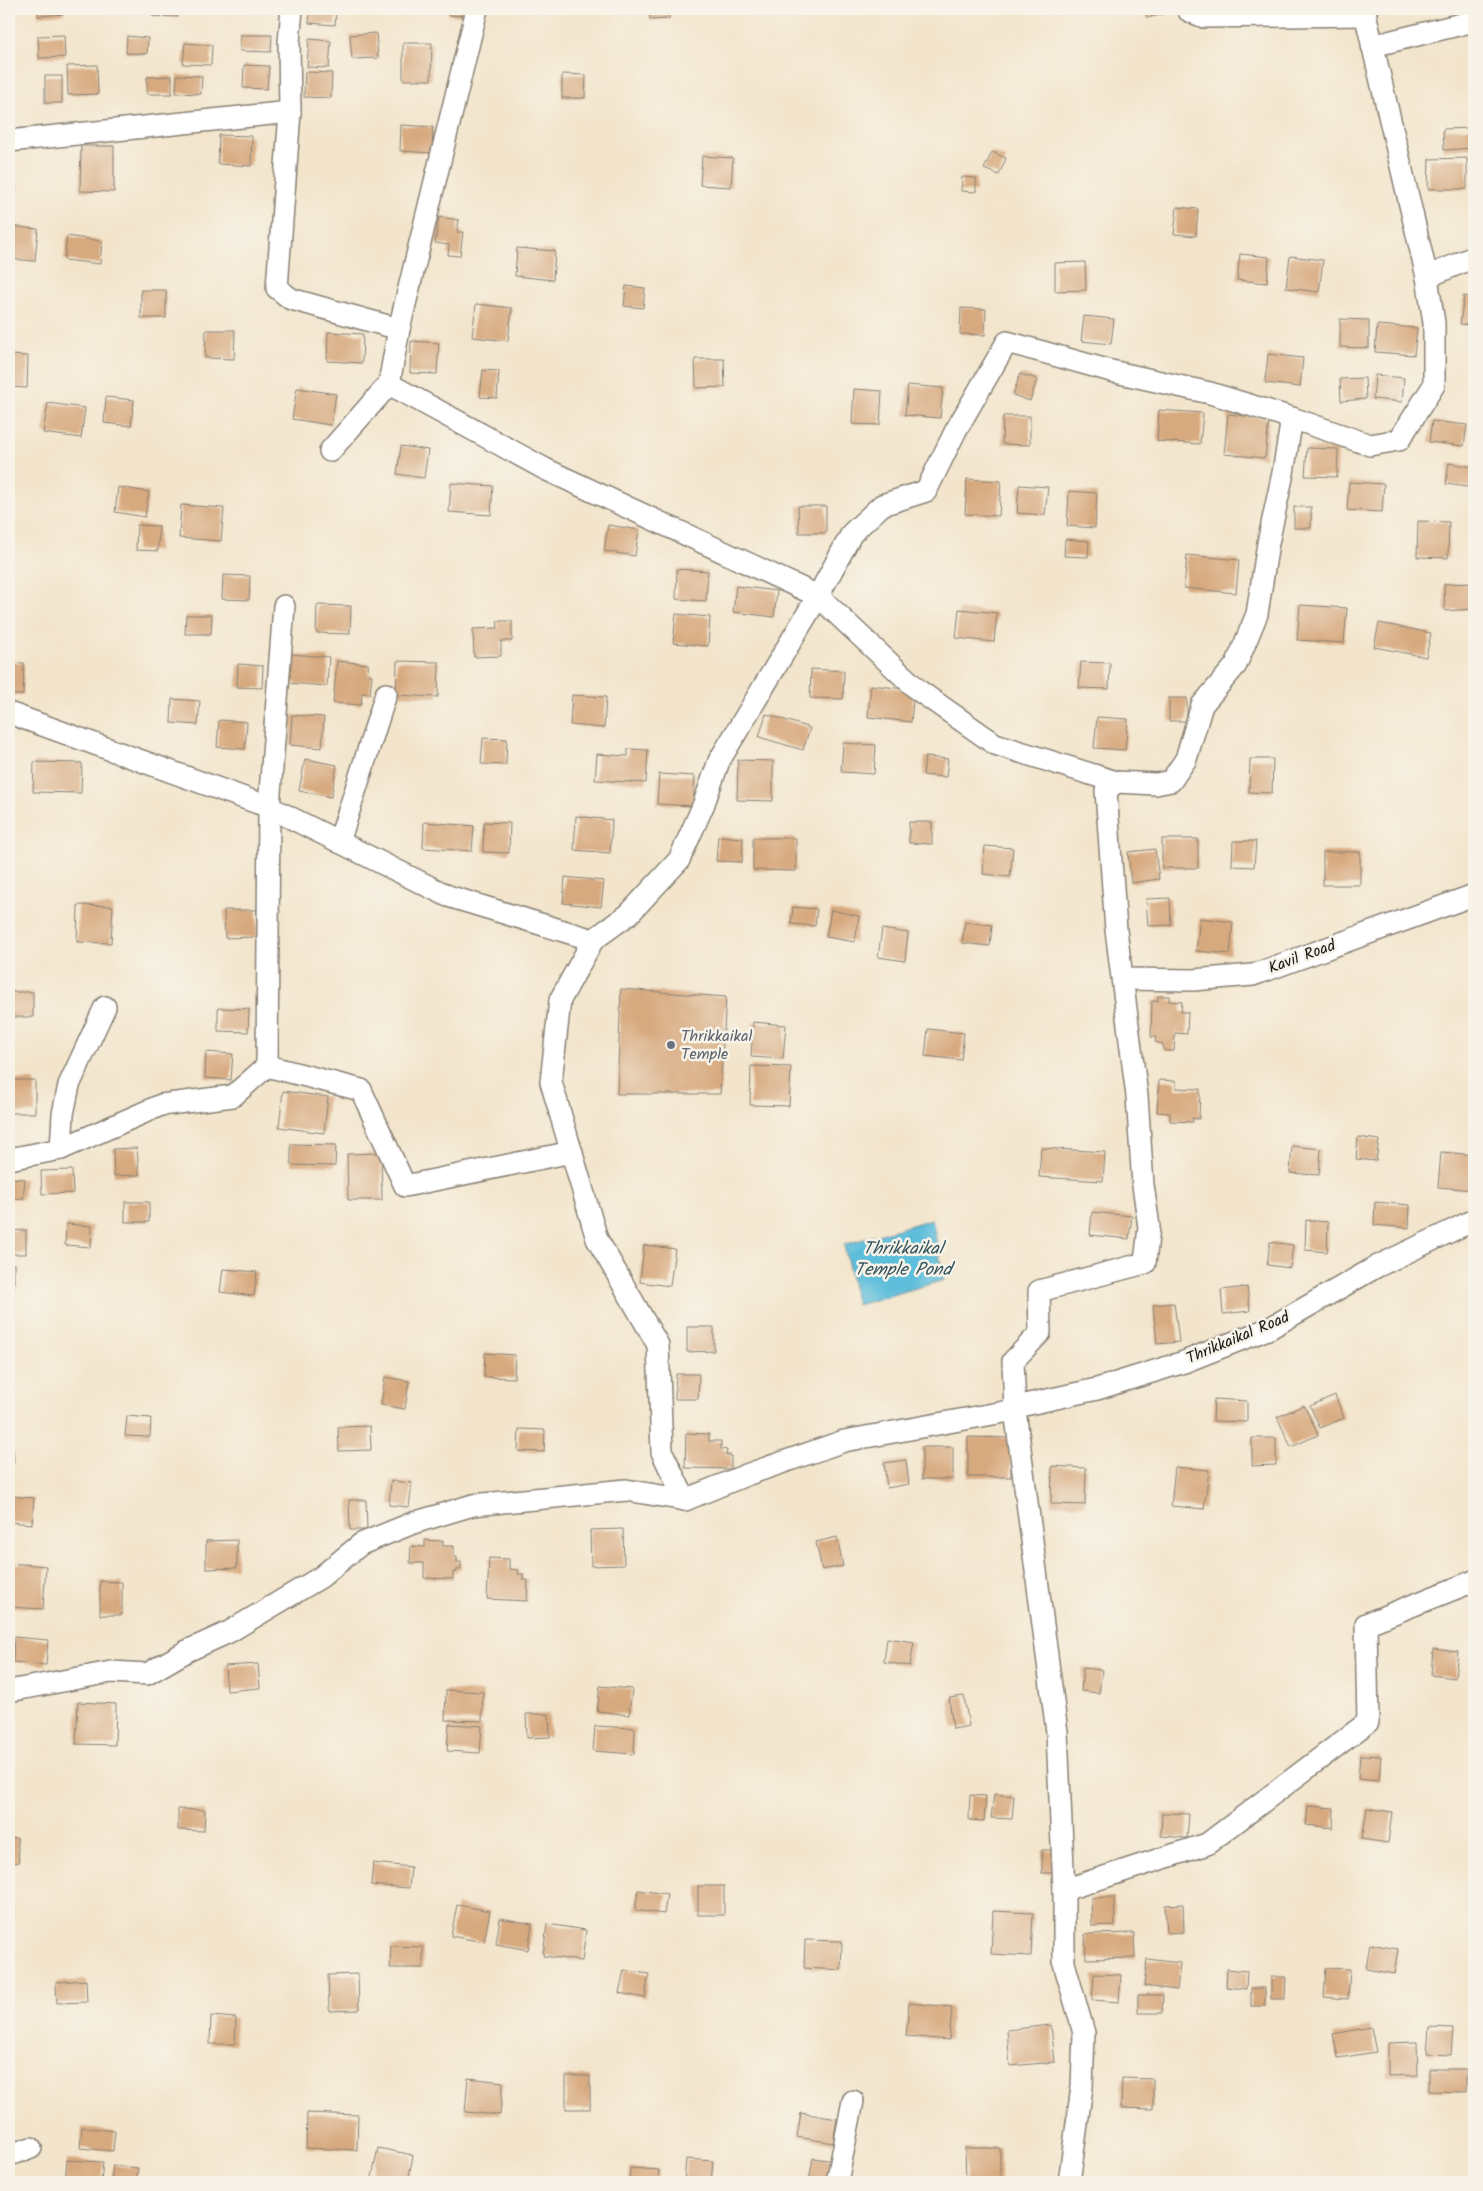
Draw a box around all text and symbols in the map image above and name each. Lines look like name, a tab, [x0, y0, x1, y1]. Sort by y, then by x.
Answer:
street label: Kavil Road	[1265, 933, 1340, 981]
place label: Thrikkaikal Temple	[681, 1024, 753, 1067]
marker: Thrikkaikal Temple	[665, 1039, 677, 1051]
water label: Thrikkaikal Temple Pond	[855, 1235, 955, 1285]
street label: Thrikkaikal Road	[1182, 1305, 1294, 1371]

